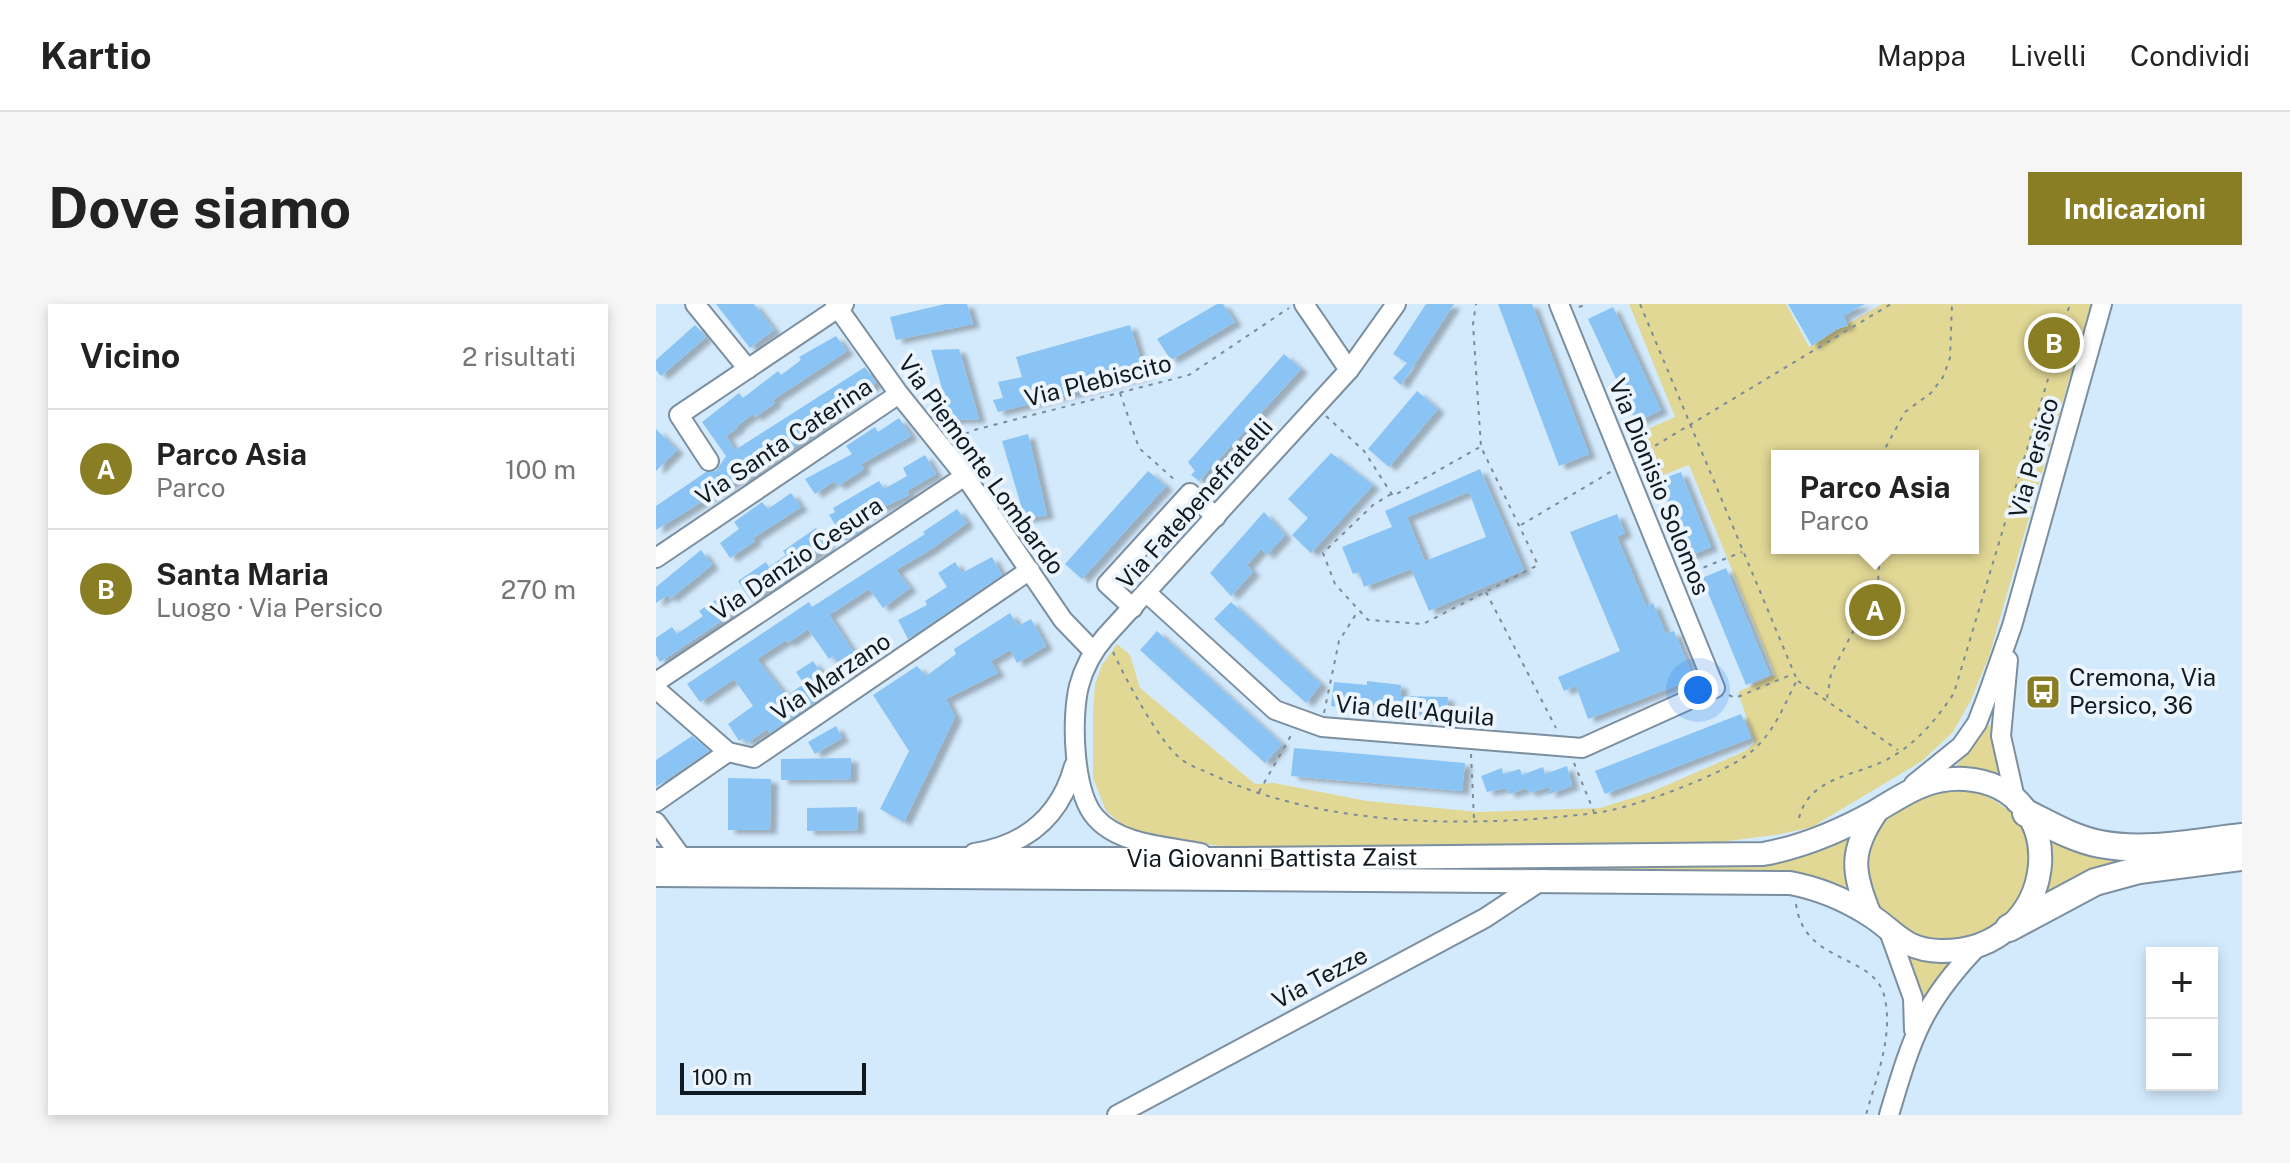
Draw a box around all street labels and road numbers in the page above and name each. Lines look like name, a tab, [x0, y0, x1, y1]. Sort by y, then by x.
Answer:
street label: Via Plebiscito	[1021, 348, 1174, 412]
street label: Via Piemonte Lombardo	[893, 349, 1071, 580]
street label: Via Santa Caterina	[690, 372, 877, 510]
street label: Via Dionisio Solomos	[1604, 374, 1716, 599]
street label: Via Persico	[2003, 394, 2064, 521]
street label: Via Fatebenefratelli	[1110, 412, 1278, 594]
street label: Via Danzio Cesura	[706, 491, 887, 626]
street label: Via Marzano	[766, 626, 895, 726]
street label: Via dell'Aquila	[1334, 689, 1496, 731]
street label: Via Giovanni Battista Zaist	[1126, 842, 1418, 872]
street label: Via Tezze	[1267, 940, 1372, 1014]

